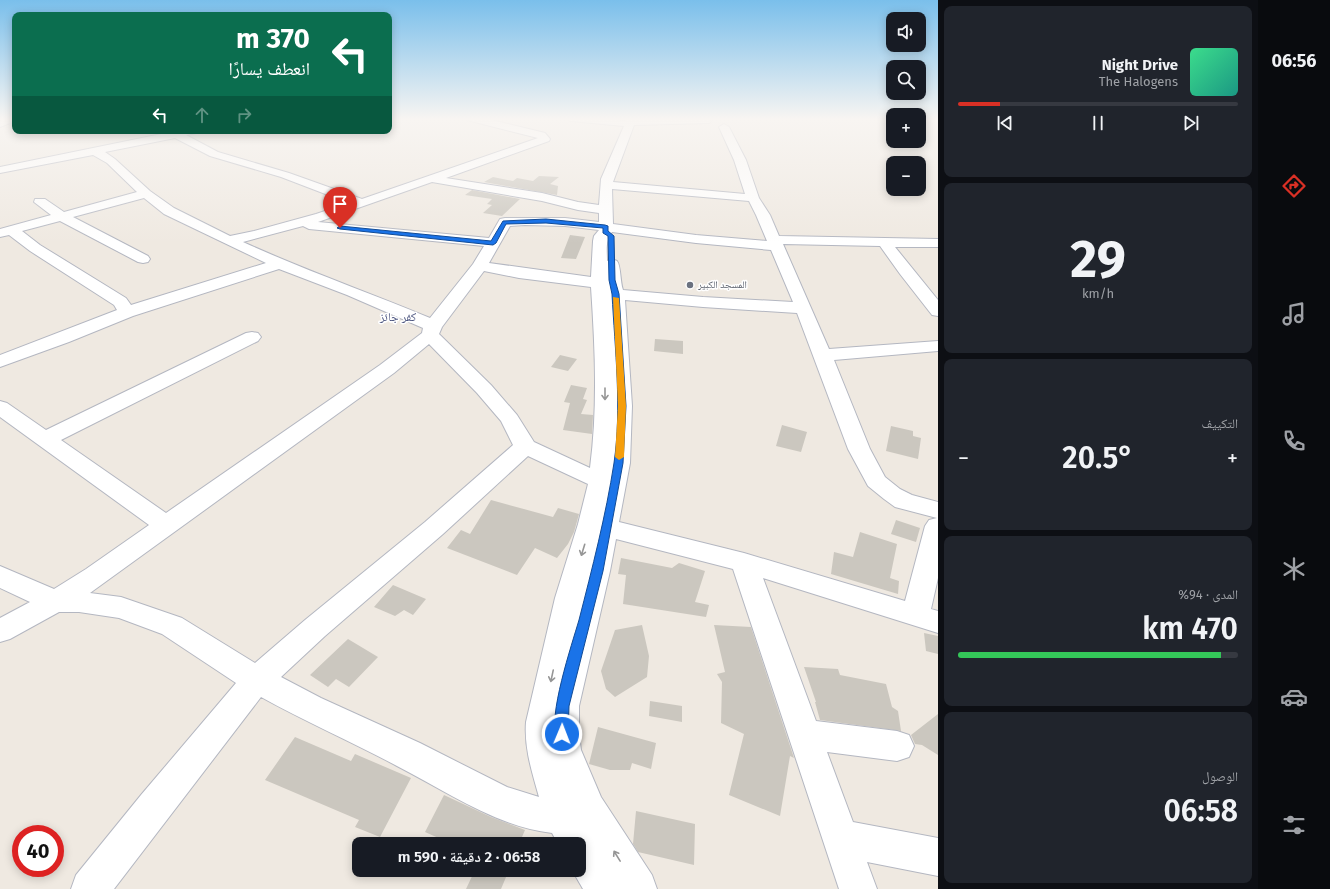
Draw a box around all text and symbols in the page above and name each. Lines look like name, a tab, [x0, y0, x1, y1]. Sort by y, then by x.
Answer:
map controls	[886, 12, 926, 196]
button: sound	[886, 12, 926, 52]
text: 370 m	[236, 22, 310, 55]
icon: left	[324, 28, 376, 80]
text: 06:56	[1272, 50, 1316, 72]
text: Night Drive	[1102, 56, 1178, 74]
text: انعطف يسارًا	[229, 58, 310, 80]
button: search	[886, 60, 926, 100]
text: The Halogens	[1099, 74, 1178, 89]
icon: left	[149, 104, 171, 126]
icon: ahead	[191, 104, 213, 126]
icon: right	[233, 104, 255, 126]
button: +	[886, 108, 926, 148]
icon: previous	[994, 112, 1016, 134]
icon: pause	[1087, 112, 1109, 134]
icon: next	[1180, 112, 1202, 134]
button: −	[886, 156, 926, 196]
icon: directions	[1280, 172, 1308, 200]
pin	[323, 187, 357, 228]
icon: arrive	[329, 193, 351, 215]
text: 29	[1070, 228, 1126, 291]
place label: المسجد الكبير	[697, 279, 747, 291]
marker: المسجد الكبير	[685, 280, 695, 290]
text: km/h	[1082, 286, 1114, 301]
icon: music	[1280, 300, 1308, 328]
district label: كفر جائز	[379, 310, 416, 324]
one-way arrow	[601, 387, 609, 400]
text: التكييف	[1202, 416, 1238, 431]
icon: phone	[1280, 427, 1308, 455]
text: 20.5°	[1062, 440, 1134, 476]
text: −	[958, 445, 969, 472]
text: +	[1227, 445, 1238, 472]
one-way arrow	[579, 543, 586, 556]
icon: climate	[1280, 555, 1308, 583]
text: المدى · 94%	[1178, 587, 1238, 602]
text: 470 km	[1142, 611, 1238, 647]
one-way arrow	[547, 669, 555, 682]
icon: car	[1280, 683, 1308, 711]
position arrow	[541, 713, 583, 755]
text: الوصول	[1202, 769, 1238, 784]
text: 06:58	[1164, 793, 1238, 829]
icon: filters	[1280, 811, 1308, 839]
speed limit sign: 40	[12, 825, 64, 877]
text: 06:58 · 2 دقيقة · 590 m	[398, 848, 540, 866]
one-way arrow	[613, 851, 621, 862]

